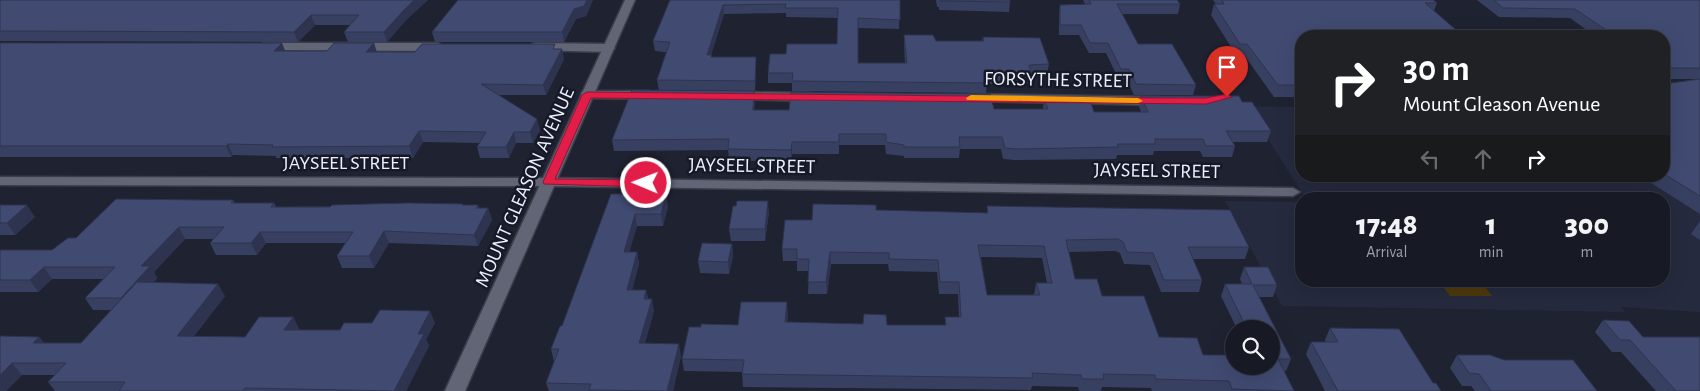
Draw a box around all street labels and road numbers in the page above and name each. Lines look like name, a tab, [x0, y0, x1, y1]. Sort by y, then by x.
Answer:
street label: FORSYTHE STREET	[984, 69, 1132, 91]
street label: MOUNT GLEASON AVENUE	[472, 84, 578, 290]
street label: JAYSEEL STREET	[283, 153, 410, 173]
street label: JAYSEEL STREET	[688, 155, 816, 177]
street label: JAYSEEL STREET	[1093, 160, 1221, 182]

